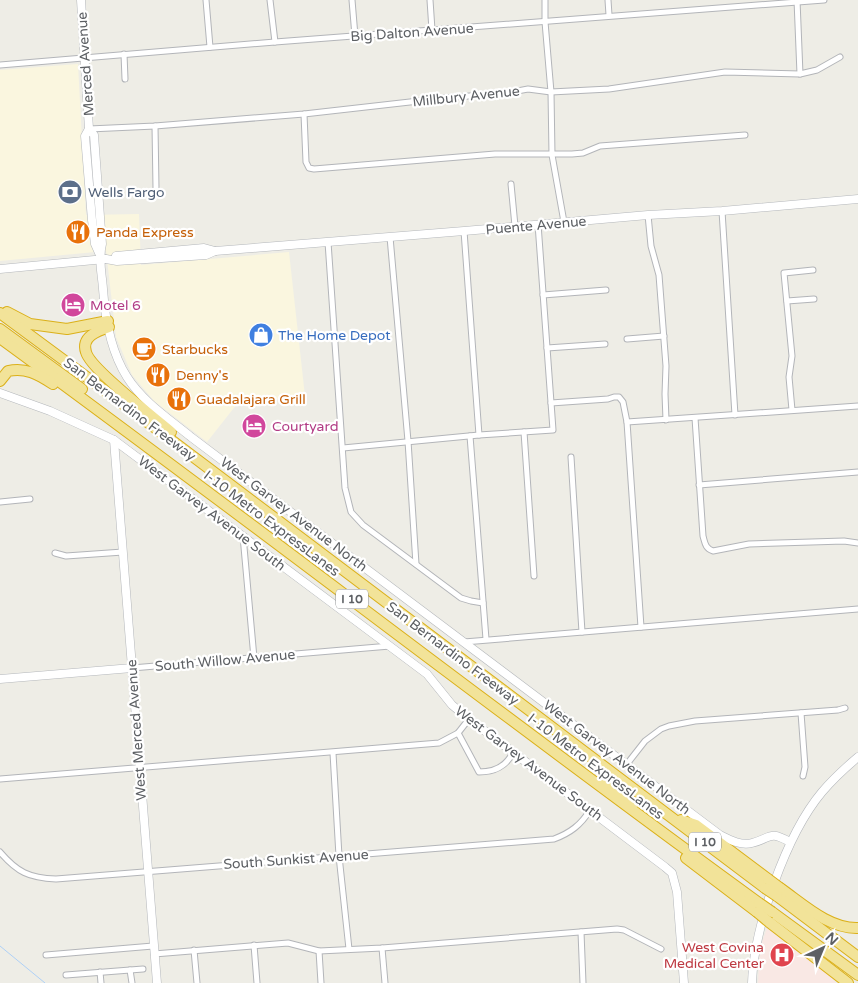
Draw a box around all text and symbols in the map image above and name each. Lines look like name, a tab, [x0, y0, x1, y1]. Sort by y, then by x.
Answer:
street label: Merced Avenue	[73, 11, 98, 117]
street label: Big Dalton Avenue	[350, 20, 474, 45]
street label: Millbury Avenue	[412, 82, 521, 111]
bank icon: Wells Fargo	[57, 179, 83, 205]
place label: Wells Fargo	[88, 184, 165, 201]
street label: Puente Avenue	[485, 213, 587, 238]
restaurant icon: Panda Express	[65, 219, 91, 245]
place label: Panda Express	[96, 224, 194, 241]
hotel icon: Motel 6	[60, 292, 86, 318]
place label: Motel 6	[90, 297, 141, 314]
shop icon: The Home Depot	[248, 322, 274, 348]
place label: The Home Depot	[278, 327, 391, 344]
cafe icon: Starbucks	[131, 336, 157, 362]
place label: Starbucks	[162, 341, 228, 358]
street label: San Bernardino Freeway	[60, 354, 200, 465]
restaurant icon: Denny's	[145, 362, 171, 388]
place label: Denny's	[176, 367, 229, 384]
restaurant icon: Guadalajara Grill	[166, 386, 192, 412]
place label: Guadalajara Grill	[196, 391, 306, 408]
hotel icon: Courtyard	[241, 413, 267, 439]
place label: Courtyard	[272, 418, 338, 435]
street label: West Garvey Avenue South	[134, 452, 289, 575]
street label: West Garvey Avenue North	[217, 454, 371, 575]
street label: I-10 Metro ExpressLanes	[200, 467, 343, 580]
road number: I 10	[336, 590, 368, 608]
street label: San Bernardino Freeway	[383, 598, 523, 709]
street label: South Willow Avenue	[154, 646, 296, 675]
street label: West Merced Avenue	[123, 659, 150, 801]
street label: West Garvey Avenue North	[540, 697, 694, 818]
street label: West Garvey Avenue South	[451, 702, 606, 825]
street label: I-10 Metro ExpressLanes	[524, 710, 667, 823]
road number: I 10	[689, 832, 721, 852]
street label: South Sunkist Avenue	[223, 846, 369, 873]
north arrow	[798, 923, 848, 973]
text: N	[822, 929, 842, 949]
place label: West Covina Medical Center	[664, 939, 765, 972]
hospital icon: West Covina Medical Center	[769, 942, 795, 968]

